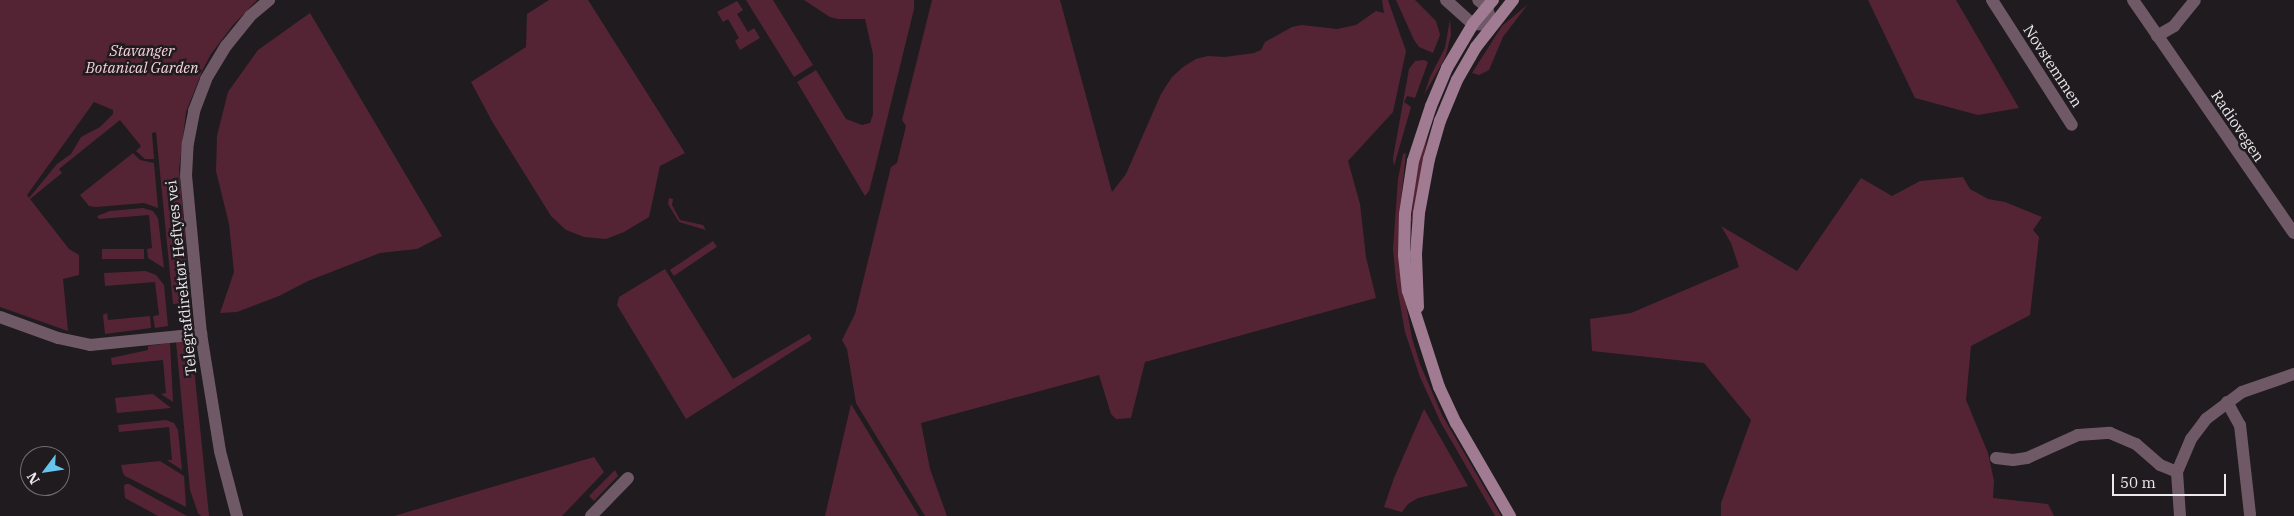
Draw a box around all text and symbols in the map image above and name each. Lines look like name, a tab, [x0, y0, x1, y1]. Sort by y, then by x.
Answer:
street label: Novstemmen	[2020, 21, 2086, 111]
park label: Stavanger Botanical Garden	[86, 41, 198, 76]
street label: Radiovegen	[2208, 87, 2268, 165]
street label: Telegrafdirektør Heftyes vei	[162, 179, 200, 377]
north arrow	[20, 446, 70, 496]
scale bar	[2114, 464, 2228, 496]
text: N	[22, 469, 44, 488]
text: 50 m	[2120, 473, 2156, 492]

